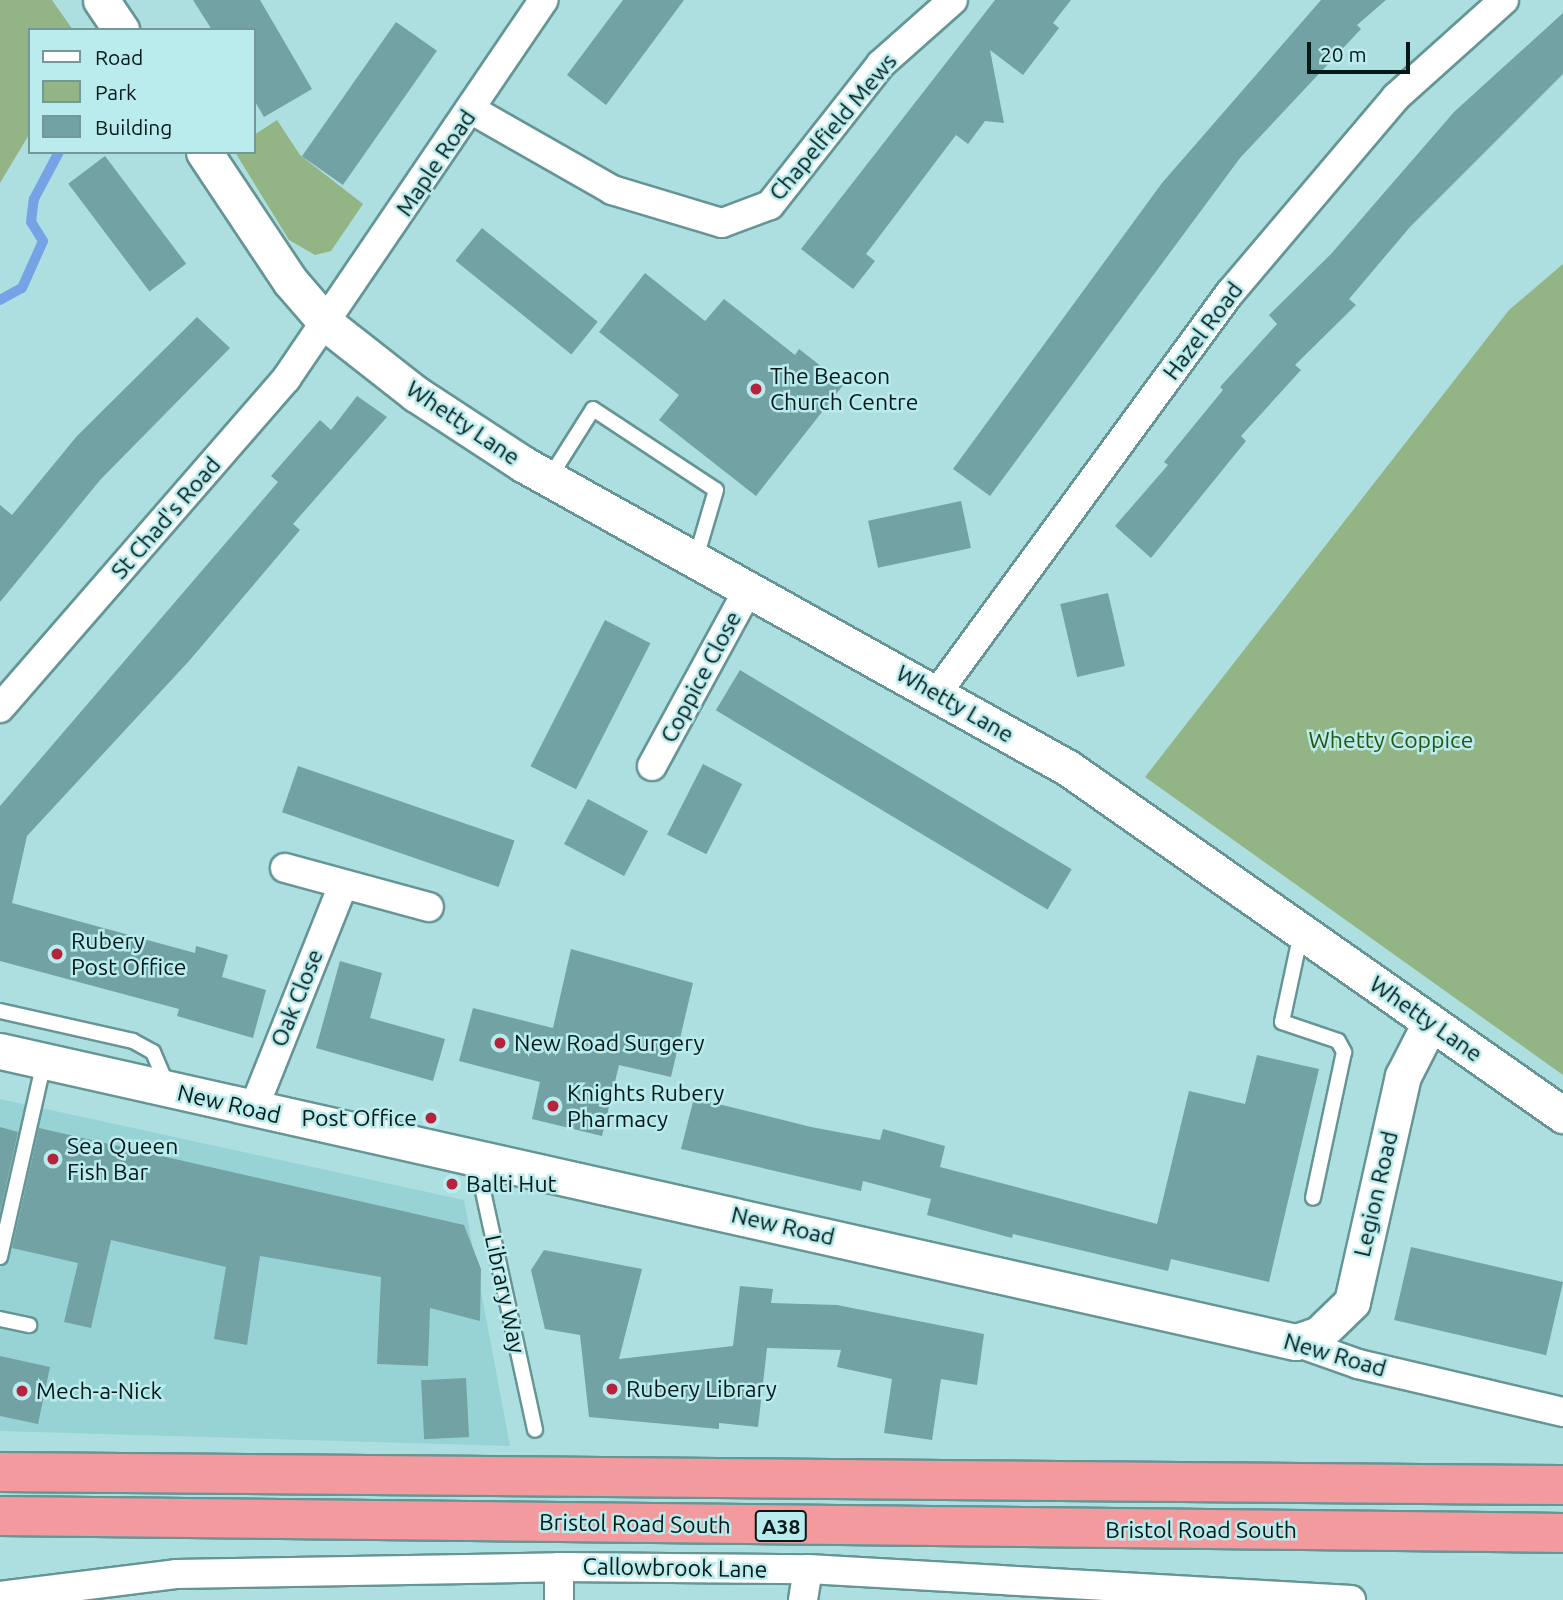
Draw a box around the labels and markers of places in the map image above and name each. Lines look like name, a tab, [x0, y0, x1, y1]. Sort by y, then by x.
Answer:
place label: The Beacon Church Centre	[770, 362, 918, 416]
marker: The Beacon Church Centre	[748, 381, 764, 397]
place label: Rubery Post Office	[71, 927, 187, 981]
marker: Rubery Post Office	[49, 946, 65, 962]
place label: New Road Surgery	[514, 1029, 705, 1057]
marker: New Road Surgery	[492, 1035, 508, 1051]
place label: Knights Rubery Pharmacy	[567, 1079, 724, 1133]
marker: Knights Rubery Pharmacy	[545, 1098, 561, 1114]
place label: Post Office	[301, 1104, 417, 1132]
marker: Post Office	[423, 1110, 439, 1126]
place label: Sea Queen Fish Bar	[67, 1132, 178, 1186]
marker: Sea Queen Fish Bar	[45, 1151, 61, 1167]
place label: Balti Hut	[466, 1170, 557, 1198]
marker: Balti Hut	[444, 1176, 460, 1192]
place label: Rubery Library	[626, 1375, 777, 1403]
place label: Mech-a-Nick	[36, 1377, 162, 1405]
marker: Rubery Library	[604, 1381, 620, 1397]
marker: Mech-a-Nick	[14, 1383, 30, 1399]

